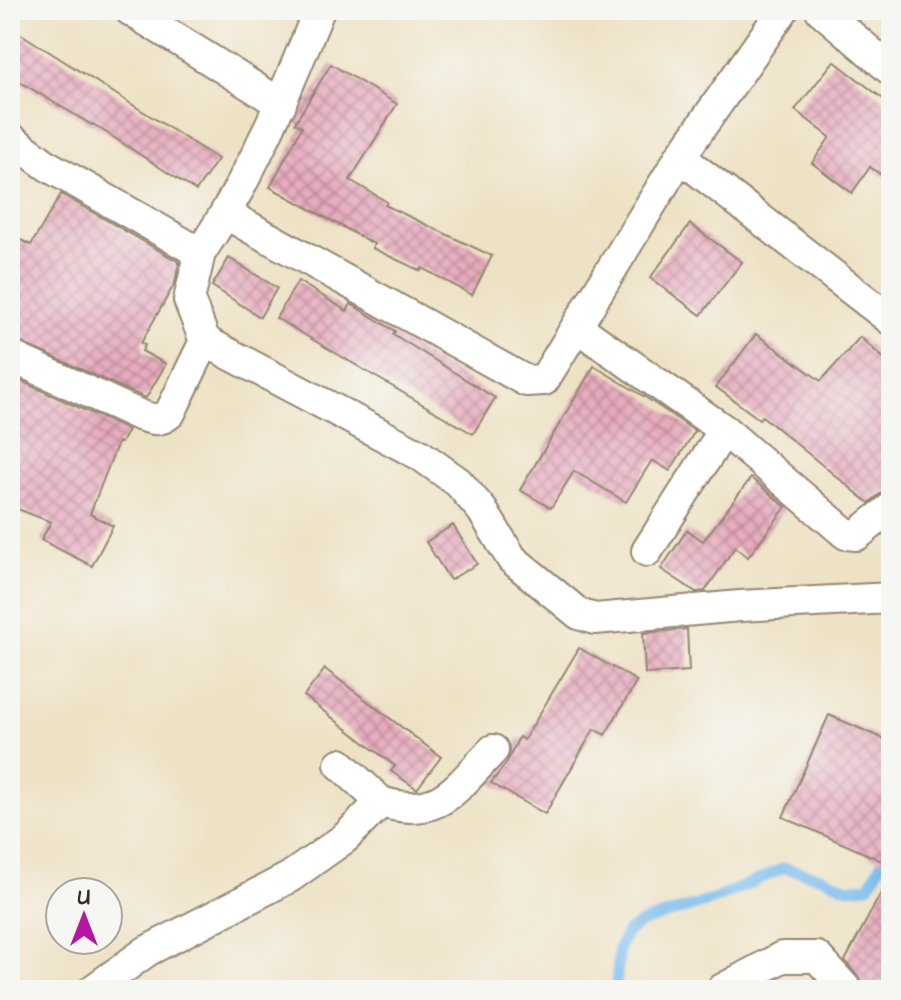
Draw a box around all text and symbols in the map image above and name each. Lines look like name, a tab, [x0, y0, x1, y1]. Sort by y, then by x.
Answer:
north arrow	[44, 876, 124, 956]
text: U	[78, 882, 90, 913]

